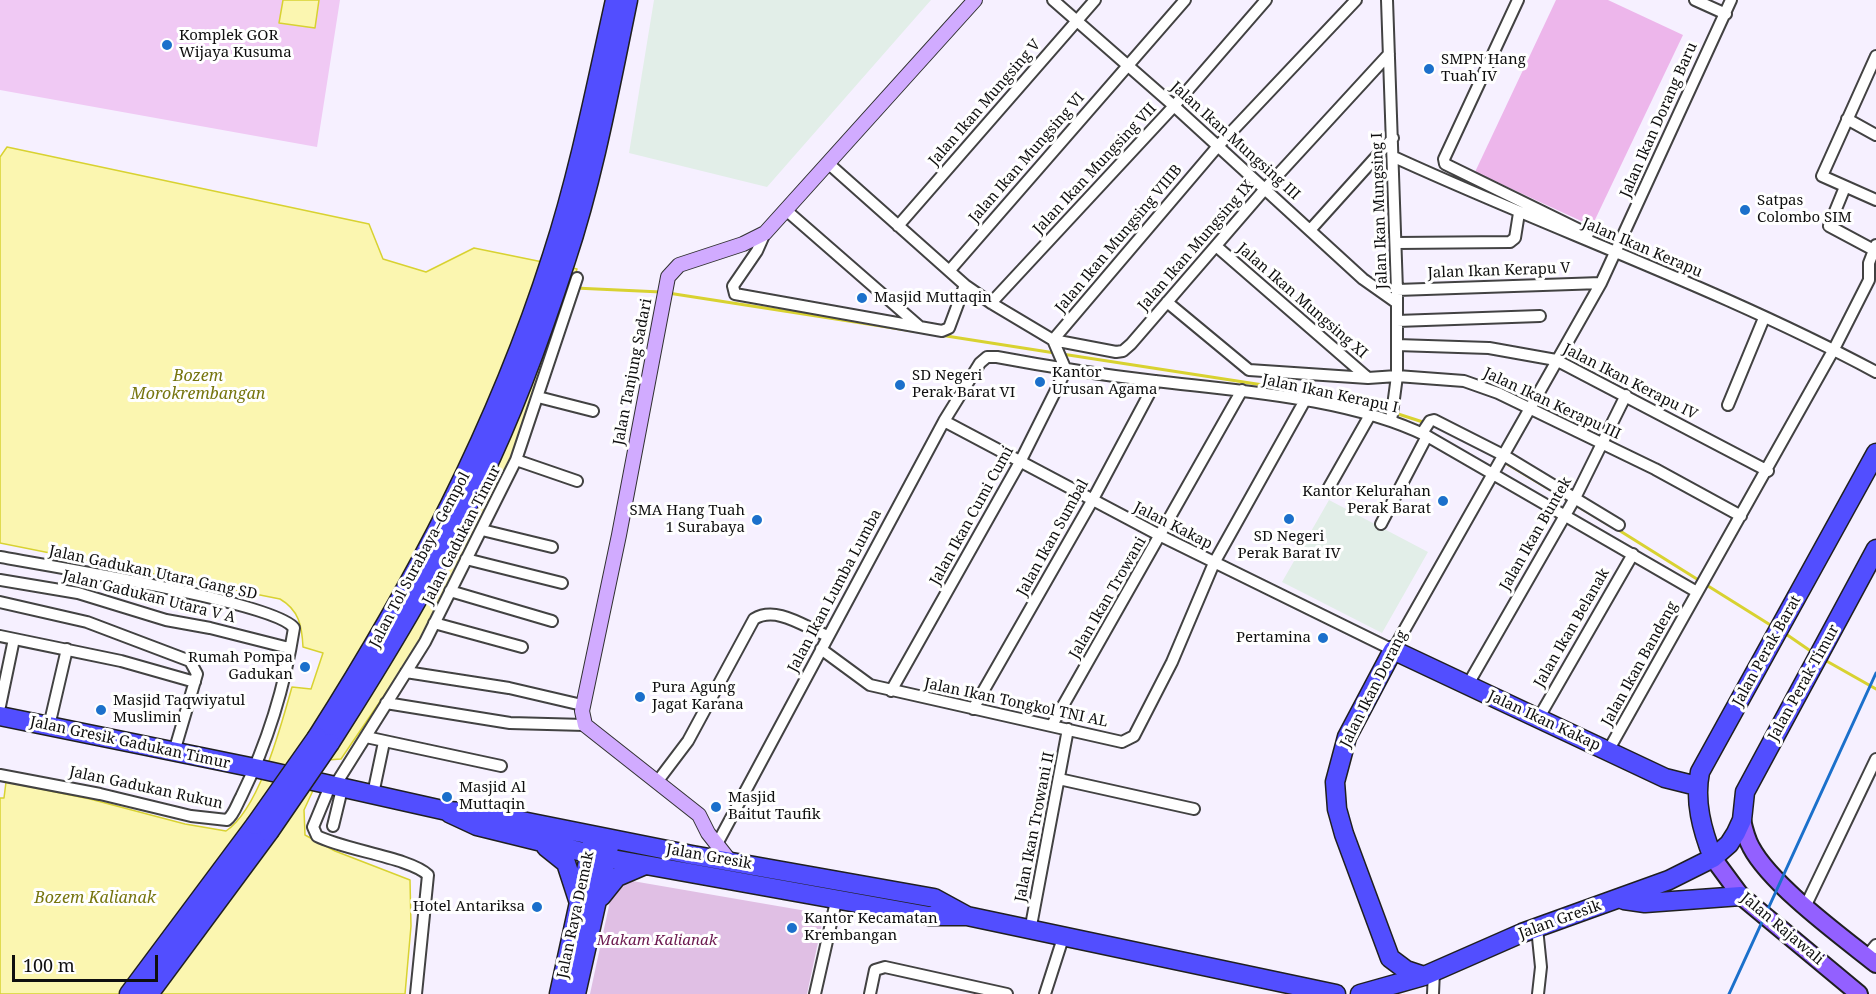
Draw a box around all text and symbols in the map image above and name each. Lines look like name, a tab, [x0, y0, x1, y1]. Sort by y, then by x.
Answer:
place label: Komplek GOR Wijaya Kusuma	[179, 27, 292, 62]
street label: Jalan Ikan Mungsing V	[925, 36, 1045, 170]
marker: Komplek GOR Wijaya Kusuma	[160, 38, 174, 52]
street label: Jalan Ikan Dorang Baru	[1617, 40, 1701, 200]
place label: SMPN Hang Tuah IV	[1441, 51, 1526, 86]
marker: SMPN Hang Tuah IV	[1422, 62, 1436, 76]
street label: Jalan Ikan Mungsing III	[1167, 78, 1303, 204]
street label: Jalan Ikan Mungsing VI	[965, 89, 1089, 227]
street label: Jalan Ikan Mungsing VII	[1030, 100, 1160, 238]
street label: Jalan Ikan Mungsing I	[1368, 132, 1392, 290]
street label: Jalan Ikan Mungsing VIIIB	[1052, 161, 1186, 317]
street label: Jalan Ikan Mungsing IX	[1135, 177, 1257, 315]
place label: Satpas Colombo SIM	[1757, 192, 1852, 227]
marker: Satpas Colombo SIM	[1738, 203, 1752, 217]
street label: Jalan Ikan Kerapu	[1579, 215, 1705, 281]
street label: Jalan Ikan Mungsing XI	[1233, 240, 1371, 362]
street label: Jalan Ikan Kerapu V	[1427, 260, 1571, 282]
place label: Masjid Muttaqin	[874, 289, 992, 307]
marker: Masjid Muttaqin	[855, 291, 869, 305]
street label: Jalan Tanjung Sadari	[610, 297, 656, 447]
street label: Jalan Ikan Kerapu IV	[1560, 340, 1700, 424]
place label: Kantor Urusan Agama	[1052, 364, 1158, 399]
street label: Jalan Ikan Kerapu III	[1481, 364, 1623, 444]
water label: Bozem Morokrembangan	[131, 366, 265, 404]
place label: SD Negeri Perak Barat VI	[912, 367, 1015, 402]
street label: Jalan Ikan Kerapu I	[1260, 371, 1400, 417]
marker: Kantor Urusan Agama	[1033, 375, 1047, 389]
marker: SD Negeri Perak Barat VI	[893, 378, 907, 392]
street label: Jalan Ikan Cumi Cumi	[926, 443, 1018, 589]
street label: Jalan Gadukan Timur	[419, 462, 505, 608]
street label: Jalan Tol Surabaya–Gempol	[366, 469, 474, 651]
street label: Jalan Ikan Buntek	[1496, 474, 1576, 594]
street label: Jalan Ikan Sumbal	[1013, 476, 1093, 600]
place label: Kantor Kelurahan Perak Barat	[1302, 483, 1431, 518]
marker: Kantor Kelurahan Perak Barat	[1436, 494, 1450, 508]
street label: Jalan Kakap	[1131, 498, 1215, 554]
place label: SMA Hang Tuah 1 Surabaya	[630, 502, 745, 537]
street label: Jalan Ikan Lumba Lumba	[784, 506, 886, 676]
marker: SD Negeri Perak Barat IV	[1282, 512, 1296, 526]
marker: SMA Hang Tuah 1 Surabaya	[750, 513, 764, 527]
place label: SD Negeri Perak Barat IV	[1237, 528, 1341, 563]
street label: Jalan Ikan Trowani	[1066, 534, 1150, 662]
street label: Jalan Gadukan Utara Gang SD	[47, 542, 259, 604]
street label: Jalan Ikan Belanak	[1531, 565, 1613, 691]
street label: Jalan Gadukan Utara V A	[61, 567, 237, 627]
street label: Jalan Perak Barat	[1729, 592, 1805, 710]
street label: Jalan Ikan Bandeng	[1598, 599, 1682, 729]
street label: Jalan Perak Timur	[1765, 622, 1843, 744]
street label: Jalan Ikan Dorang	[1337, 627, 1411, 751]
place label: Pertamina	[1236, 629, 1311, 647]
marker: Pertamina	[1316, 631, 1330, 645]
place label: Rumah Pompa Gadukan	[188, 649, 293, 684]
marker: Rumah Pompa Gadukan	[298, 660, 312, 674]
street label: Jalan Ikan Tongkol TNI AL	[923, 675, 1109, 731]
place label: Pura Agung Jagat Karana	[652, 679, 744, 714]
street label: Jalan Ikan Kakap	[1485, 687, 1603, 755]
marker: Pura Agung Jagat Karana	[633, 690, 647, 704]
place label: Masjid Taqwiyatul Muslimin	[113, 692, 245, 727]
marker: Masjid Taqwiyatul Muslimin	[94, 703, 108, 717]
street label: Jalan Gresik Gadukan Timur	[28, 713, 232, 773]
street label: Jalan Ikan Trowani II	[1012, 750, 1058, 904]
street label: Jalan Gadukan Rukun	[68, 763, 224, 813]
place label: Masjid Al Muttaqin	[459, 779, 526, 814]
place label: Masjid Baitut Taufik	[728, 789, 820, 824]
marker: Masjid Al Muttaqin	[440, 790, 454, 804]
marker: Masjid Baitut Taufik	[709, 800, 723, 814]
street label: Jalan Gresik	[665, 841, 753, 873]
street label: Jalan Raya Demak	[554, 850, 598, 980]
water label: Bozem Kalianak	[34, 888, 156, 908]
street label: Jalan Rajawali	[1737, 889, 1827, 969]
street label: Jalan Gresik	[1516, 897, 1604, 943]
place label: Hotel Antariksa	[413, 898, 525, 916]
marker: Hotel Antariksa	[530, 900, 544, 914]
place label: Kantor Kecamatan Krembangan	[804, 910, 938, 945]
marker: Kantor Kecamatan Krembangan	[785, 921, 799, 935]
park label: Makam Kalianak	[597, 932, 717, 950]
scale bar	[15, 943, 160, 981]
text: 100 m	[23, 953, 75, 977]

